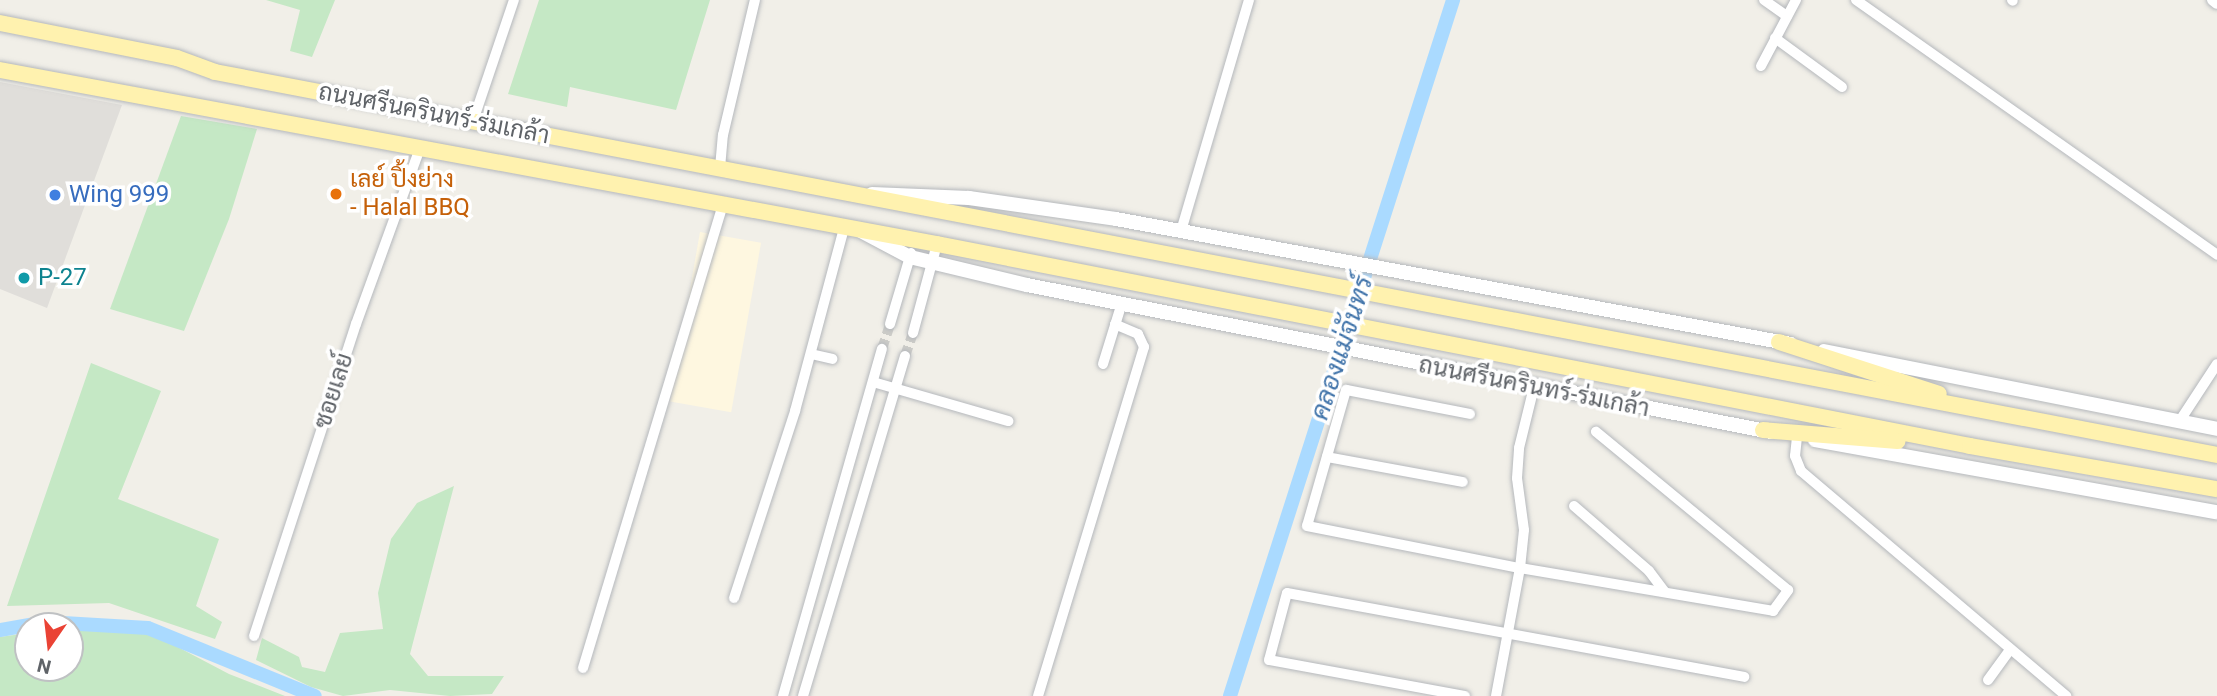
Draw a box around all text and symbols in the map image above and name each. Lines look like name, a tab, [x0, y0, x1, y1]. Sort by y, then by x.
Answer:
street label: ถนนศรีนครินทร์-ร่มเกล้า	[316, 77, 552, 151]
place label: เลย์ ปิ้งย่าง - Halal BBQ	[350, 166, 470, 222]
place label: Wing 999	[69, 181, 169, 209]
marker: เลย์ ปิ้งย่าง - Halal BBQ	[328, 186, 344, 202]
marker: Wing 999	[47, 187, 63, 203]
place label: P-27	[38, 264, 87, 292]
marker: P-27	[16, 270, 32, 286]
water label: คลองแม่จันทร์	[1304, 272, 1380, 424]
street label: ซอยเลย์	[308, 350, 360, 432]
street label: ถนนศรีนครินทร์-ร่มเกล้า	[1416, 350, 1652, 424]
north arrow	[14, 612, 84, 682]
text: N	[35, 653, 54, 679]

